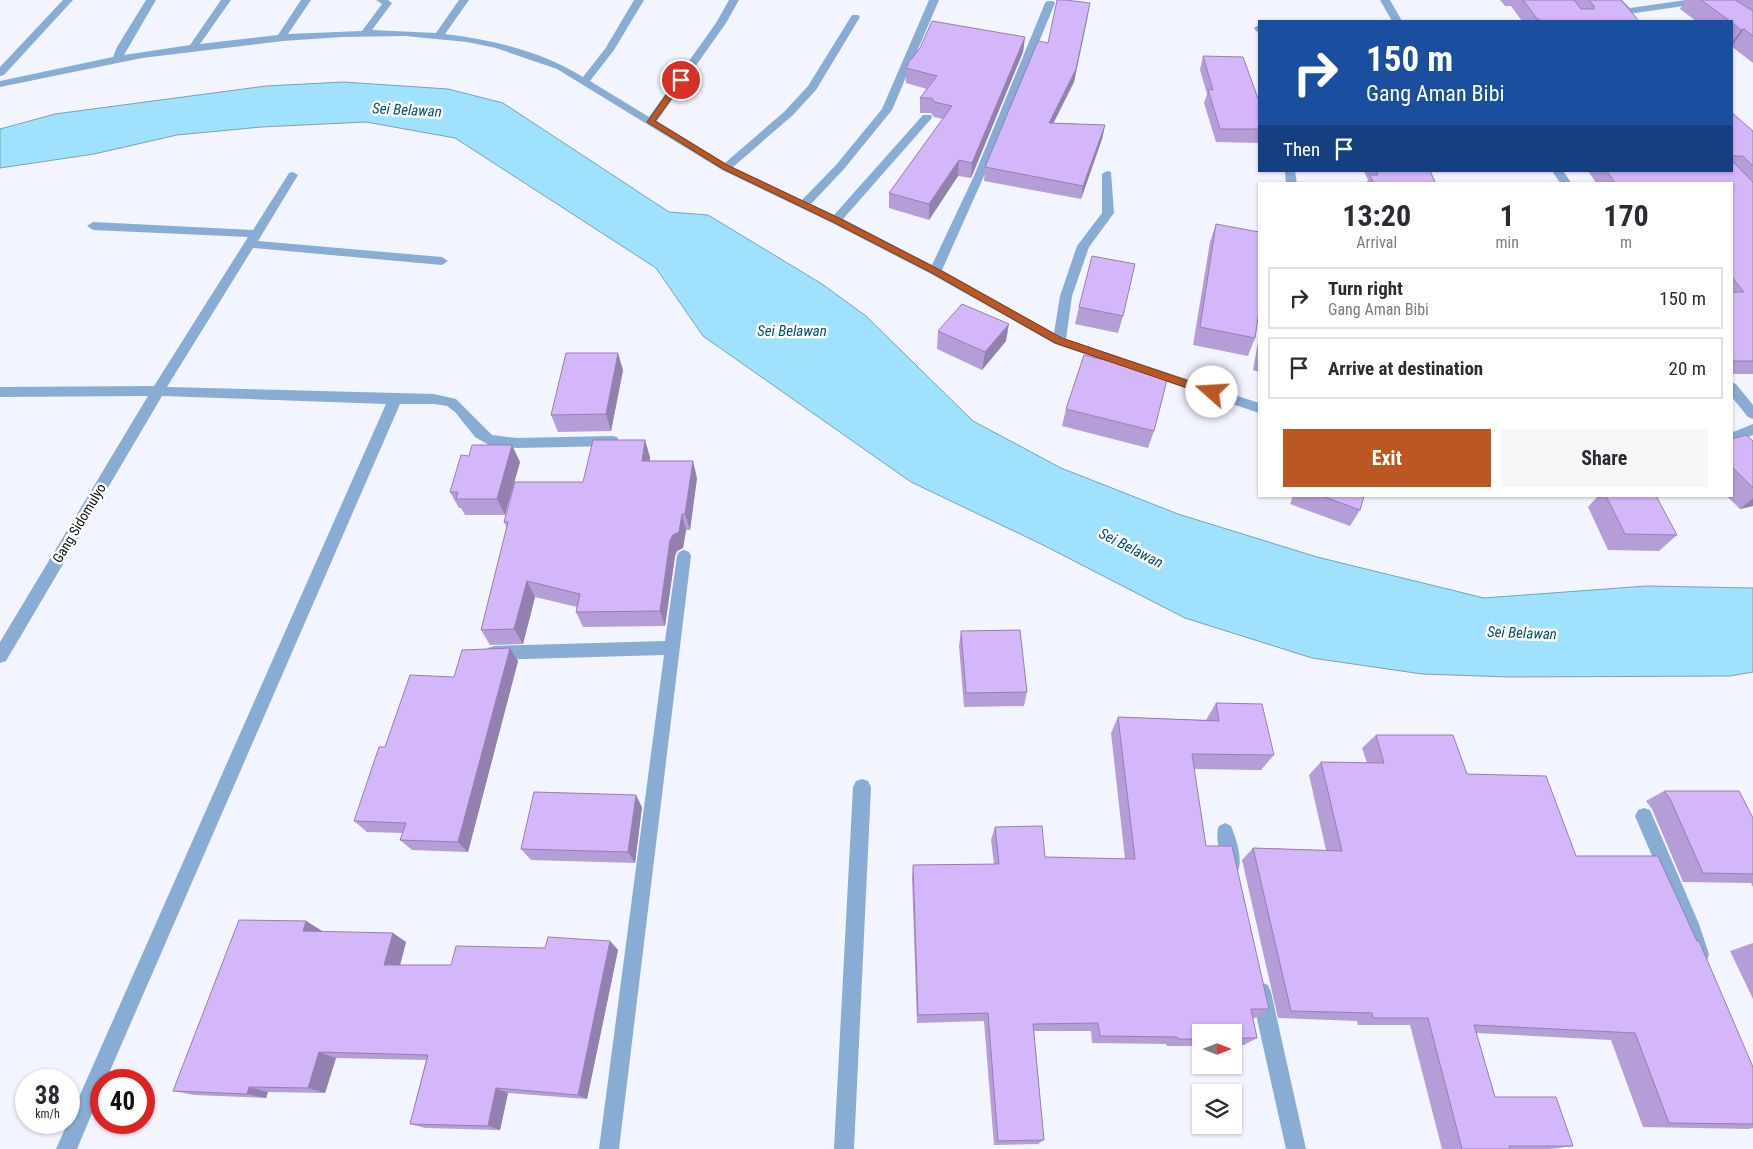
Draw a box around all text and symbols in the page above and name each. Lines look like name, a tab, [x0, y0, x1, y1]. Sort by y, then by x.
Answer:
text: 150 m	[1366, 39, 1453, 80]
icon: right	[1283, 40, 1348, 105]
pin	[660, 59, 702, 101]
icon: arrive	[667, 66, 695, 94]
text: Gang Aman Bibi	[1366, 81, 1505, 106]
water label: Sei Belawan	[372, 99, 442, 121]
icon: arrive	[1330, 135, 1358, 163]
text: Then	[1283, 138, 1320, 161]
text: 13:20	[1342, 198, 1411, 233]
text: 1	[1500, 198, 1515, 233]
text: 170	[1603, 198, 1649, 233]
text: Arrival	[1356, 233, 1397, 252]
text: min	[1495, 233, 1519, 252]
text: m	[1620, 233, 1632, 252]
text: Turn right	[1328, 277, 1403, 300]
icon: right	[1285, 284, 1313, 312]
text: 150 m	[1659, 287, 1706, 310]
text: Gang Aman Bibi	[1328, 300, 1429, 319]
water label: Sei Belawan	[757, 322, 827, 340]
icon: arrive	[1285, 354, 1313, 382]
text: Arrive at destination	[1328, 357, 1483, 380]
text: 20 m	[1669, 357, 1706, 380]
position arrow	[1185, 365, 1237, 417]
button: Exit	[1283, 429, 1491, 487]
button: Share	[1501, 429, 1708, 487]
street label: Gang Sidomulyo	[49, 480, 109, 566]
water label: Sei Belawan	[1096, 524, 1166, 572]
water label: Sei Belawan	[1487, 623, 1557, 643]
north arrow	[1192, 1024, 1242, 1074]
map controls	[1192, 1024, 1242, 1134]
speed limit sign: 40	[90, 1069, 155, 1134]
text: 38	[35, 1081, 60, 1110]
button: layers	[1192, 1084, 1242, 1134]
text: km/h	[35, 1107, 60, 1121]

